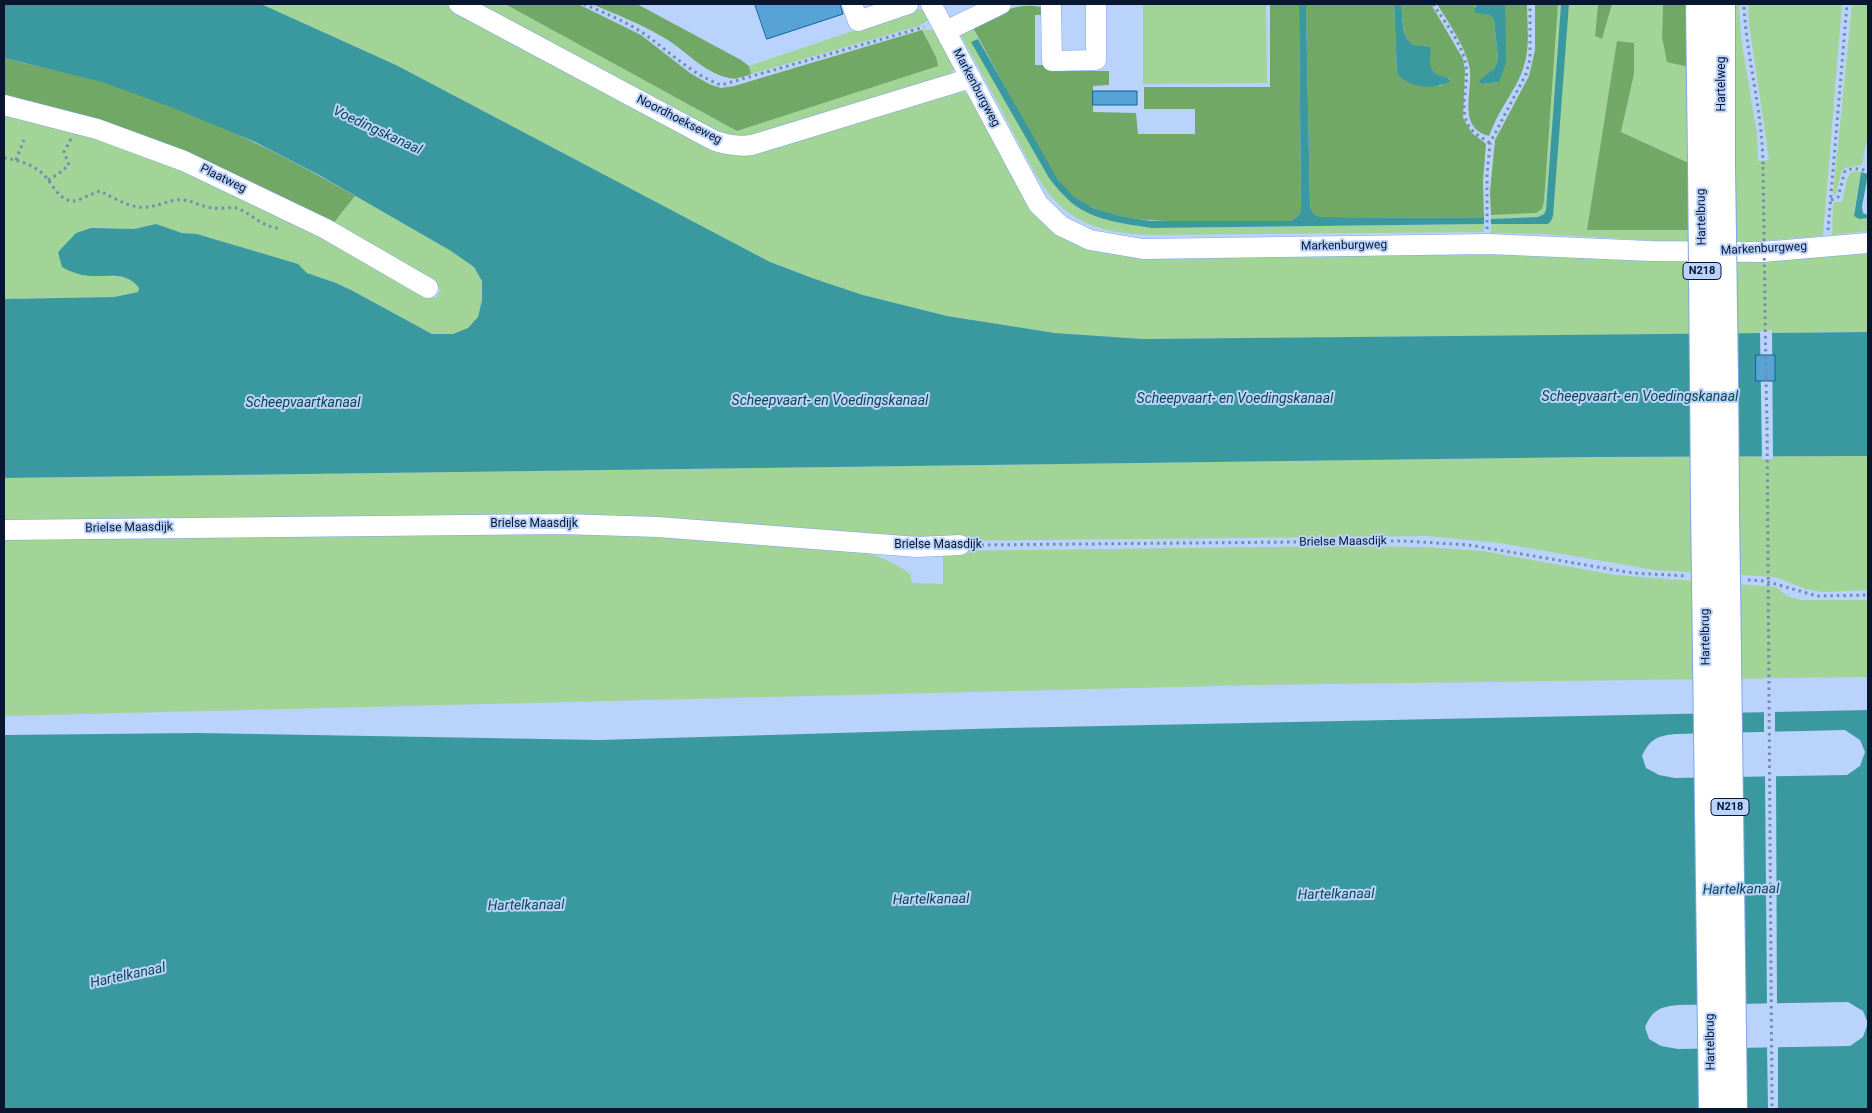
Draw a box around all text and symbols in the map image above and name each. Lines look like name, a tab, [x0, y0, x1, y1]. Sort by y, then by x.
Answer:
street label: Markenburgweg	[949, 47, 1003, 129]
street label: Hartelweg	[1715, 57, 1729, 111]
street label: Noordhoekseweg	[634, 92, 724, 148]
water label: Voedingskanaal	[330, 103, 424, 159]
street label: Plaatweg	[198, 162, 248, 196]
street label: Hartelbrug	[1694, 188, 1710, 246]
street label: Markenburgweg	[1301, 238, 1387, 254]
street label: Markenburgweg	[1721, 240, 1807, 258]
road number: N218	[1683, 262, 1721, 280]
water label: Scheepvaart- en Voedingskanaal	[1542, 389, 1738, 405]
water label: Scheepvaart- en Voedingskanaal	[1137, 391, 1333, 407]
water label: Scheepvaart- en Voedingskanaal	[732, 393, 928, 409]
water label: Scheepvaartkanaal	[245, 395, 361, 411]
street label: Brielse Maasdijk	[490, 517, 578, 531]
street label: Brielse Maasdijk	[85, 520, 173, 536]
street label: Brielse Maasdijk	[1299, 534, 1387, 550]
street label: Brielse Maasdijk	[894, 538, 982, 552]
street label: Hartelbrug	[1698, 608, 1714, 666]
road number: N218	[1711, 799, 1749, 816]
water label: Hartelkanaal	[1702, 881, 1780, 899]
water label: Hartelkanaal	[1297, 886, 1375, 904]
water label: Hartelkanaal	[892, 891, 970, 909]
water label: Hartelkanaal	[487, 897, 565, 915]
water label: Hartelkanaal	[89, 960, 167, 992]
street label: Hartelbrug	[1703, 1013, 1719, 1071]

